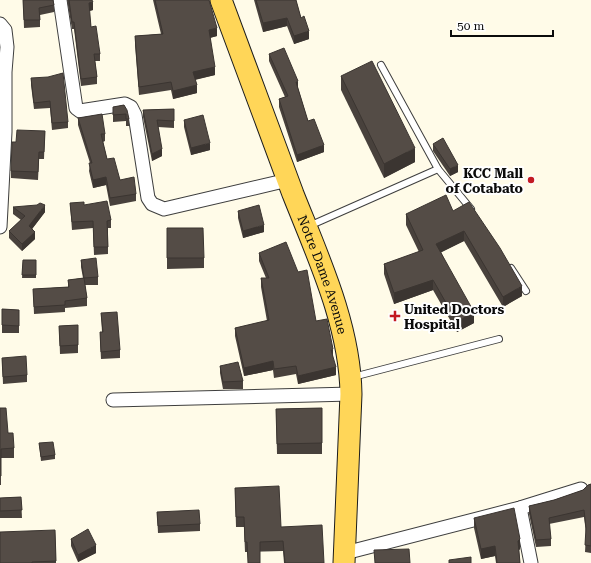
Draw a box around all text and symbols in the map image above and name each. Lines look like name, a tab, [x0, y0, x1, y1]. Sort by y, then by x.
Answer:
scale bar	[451, 12, 553, 38]
text: 50 m	[457, 19, 484, 33]
place label: KCC Mall of Cotabato	[446, 166, 524, 196]
marker: KCC Mall of Cotabato	[526, 175, 536, 185]
street label: Notre Dame Avenue	[295, 213, 350, 335]
place label: United Doctors Hospital	[404, 302, 504, 332]
marker: United Doctors Hospital	[389, 310, 401, 322]

